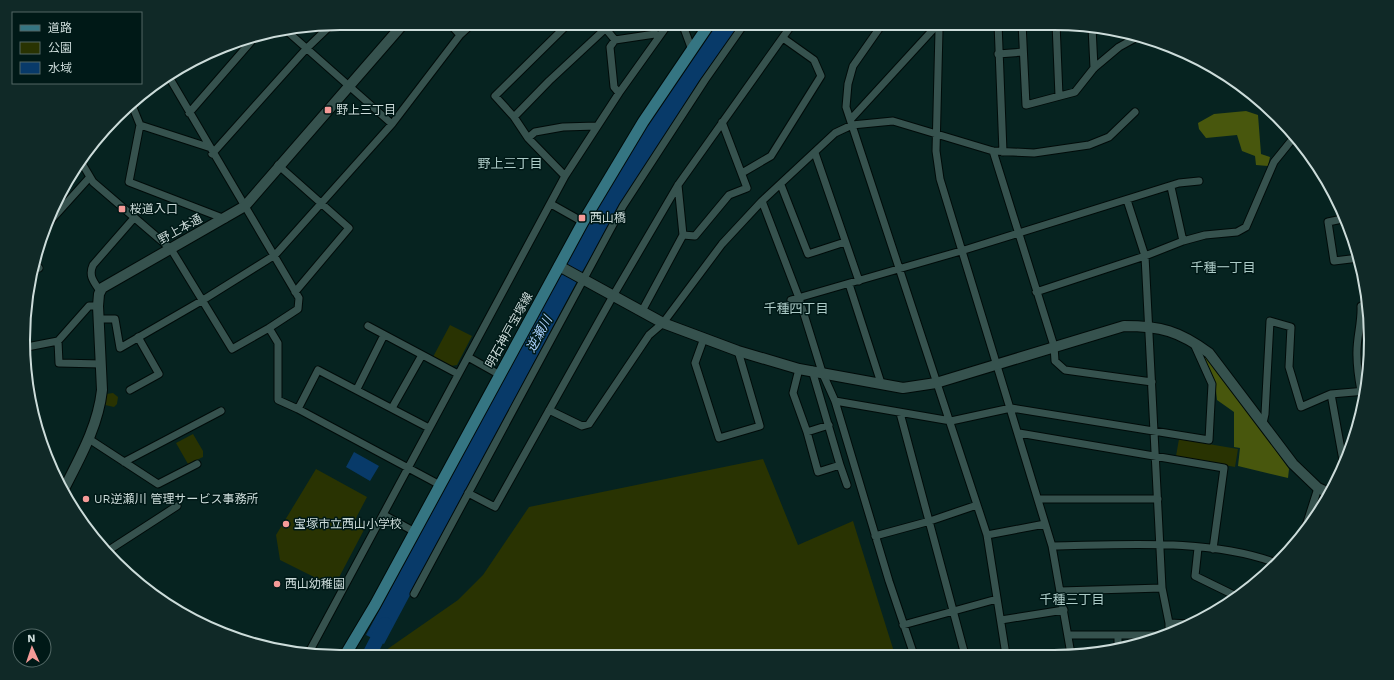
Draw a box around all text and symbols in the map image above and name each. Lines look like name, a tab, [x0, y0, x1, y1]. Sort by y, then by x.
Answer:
legend	[12, 12, 142, 84]
text: 道路	[48, 21, 72, 35]
text: 公園	[48, 41, 72, 55]
text: 水域	[48, 61, 72, 75]
place label: 野上三丁目	[336, 103, 396, 117]
marker: 野上三丁目	[323, 105, 333, 115]
district label: 野上三丁目	[477, 156, 543, 171]
place label: 桜道入口	[130, 202, 178, 216]
marker: 桜道入口	[117, 204, 127, 214]
street label: 野上本通	[156, 211, 204, 247]
place label: 西山橋	[590, 211, 626, 225]
marker: 西山橋	[577, 213, 587, 223]
district label: 千種一丁目	[1190, 260, 1256, 275]
street label: 明石神戸宝塚線	[483, 290, 535, 370]
district label: 千種四丁目	[763, 301, 829, 316]
water label: 逆瀬川	[523, 312, 556, 355]
place label: UR逆瀬川 管理サービス事務所	[94, 492, 259, 506]
marker: UR逆瀬川 管理サービス事務所	[81, 494, 91, 504]
place label: 宝塚市立西山小学校	[294, 517, 402, 531]
marker: 宝塚市立西山小学校	[281, 519, 291, 529]
place label: 西山幼稚園	[285, 577, 345, 591]
marker: 西山幼稚園	[272, 579, 282, 589]
district label: 千種三丁目	[1039, 592, 1105, 607]
north arrow	[12, 628, 52, 668]
text: N	[27, 632, 36, 645]

